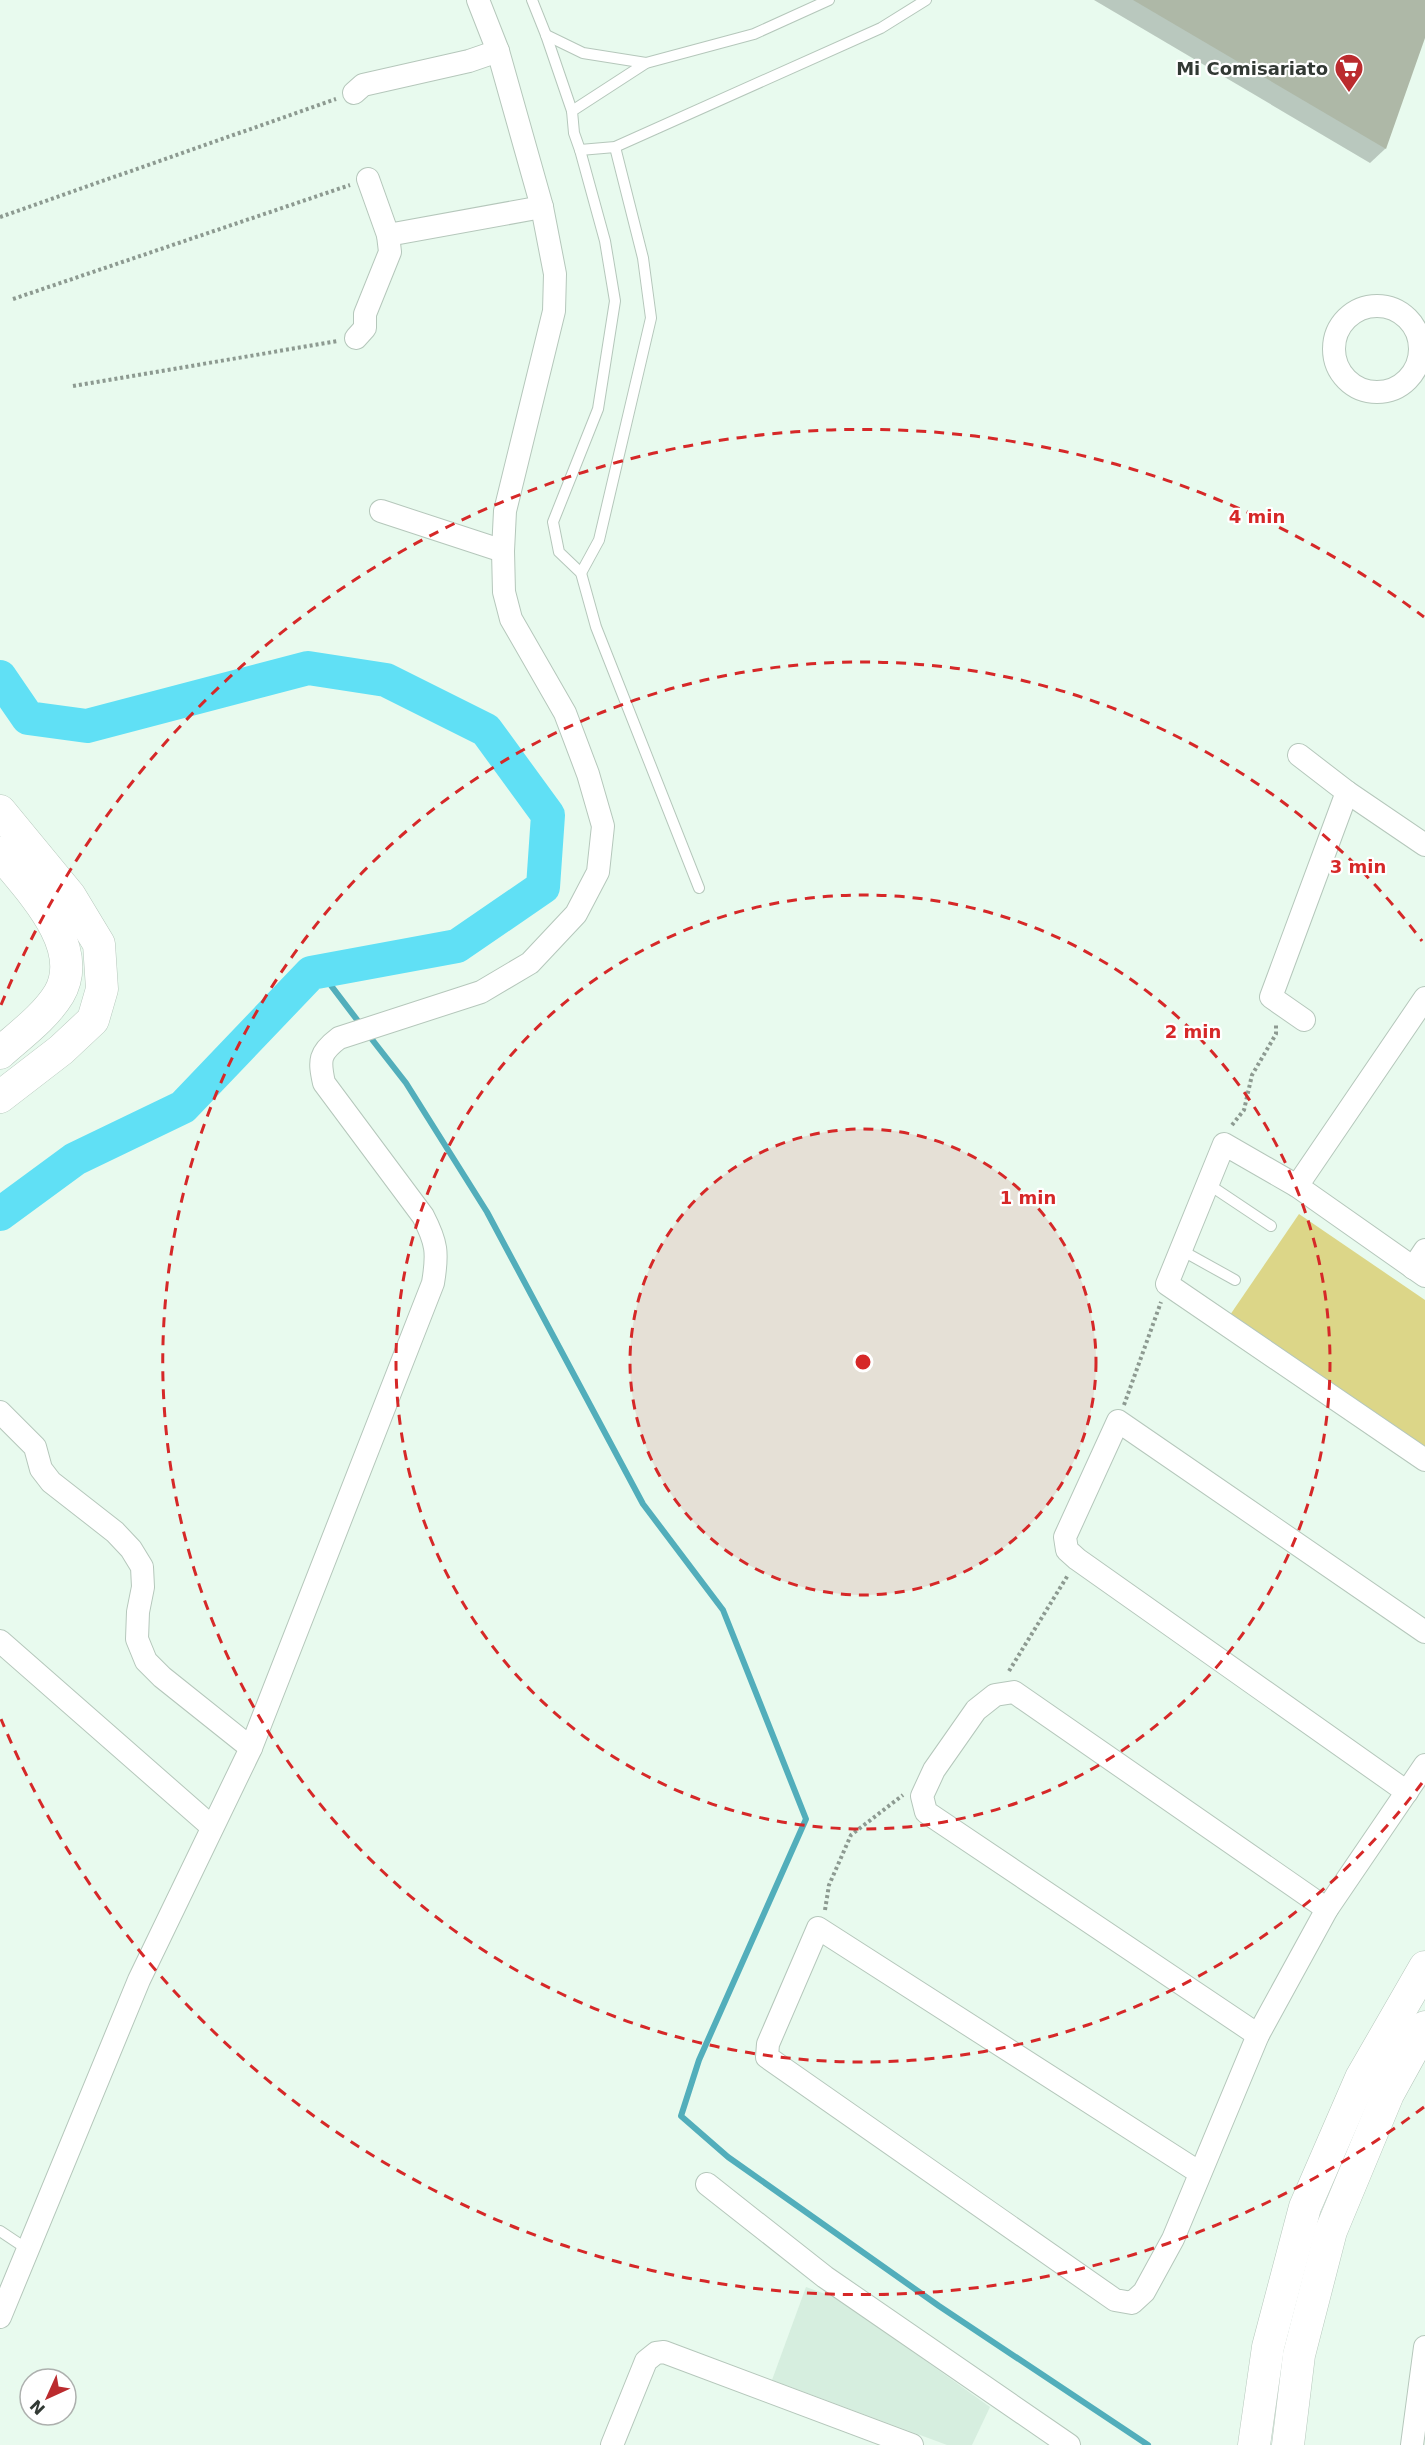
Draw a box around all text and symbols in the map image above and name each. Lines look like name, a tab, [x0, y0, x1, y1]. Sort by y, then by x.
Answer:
supermarket icon: Mi Comisariato	[1333, 52, 1365, 94]
place label: Mi Comisariato	[1176, 58, 1328, 79]
text: 4 min	[1229, 506, 1285, 527]
text: 3 min	[1330, 856, 1386, 877]
text: 2 min	[1165, 1021, 1221, 1042]
text: 1 min	[1000, 1187, 1056, 1208]
centre of rings	[853, 1352, 873, 1372]
north arrow	[18, 2367, 78, 2427]
text: N	[26, 2396, 49, 2419]

